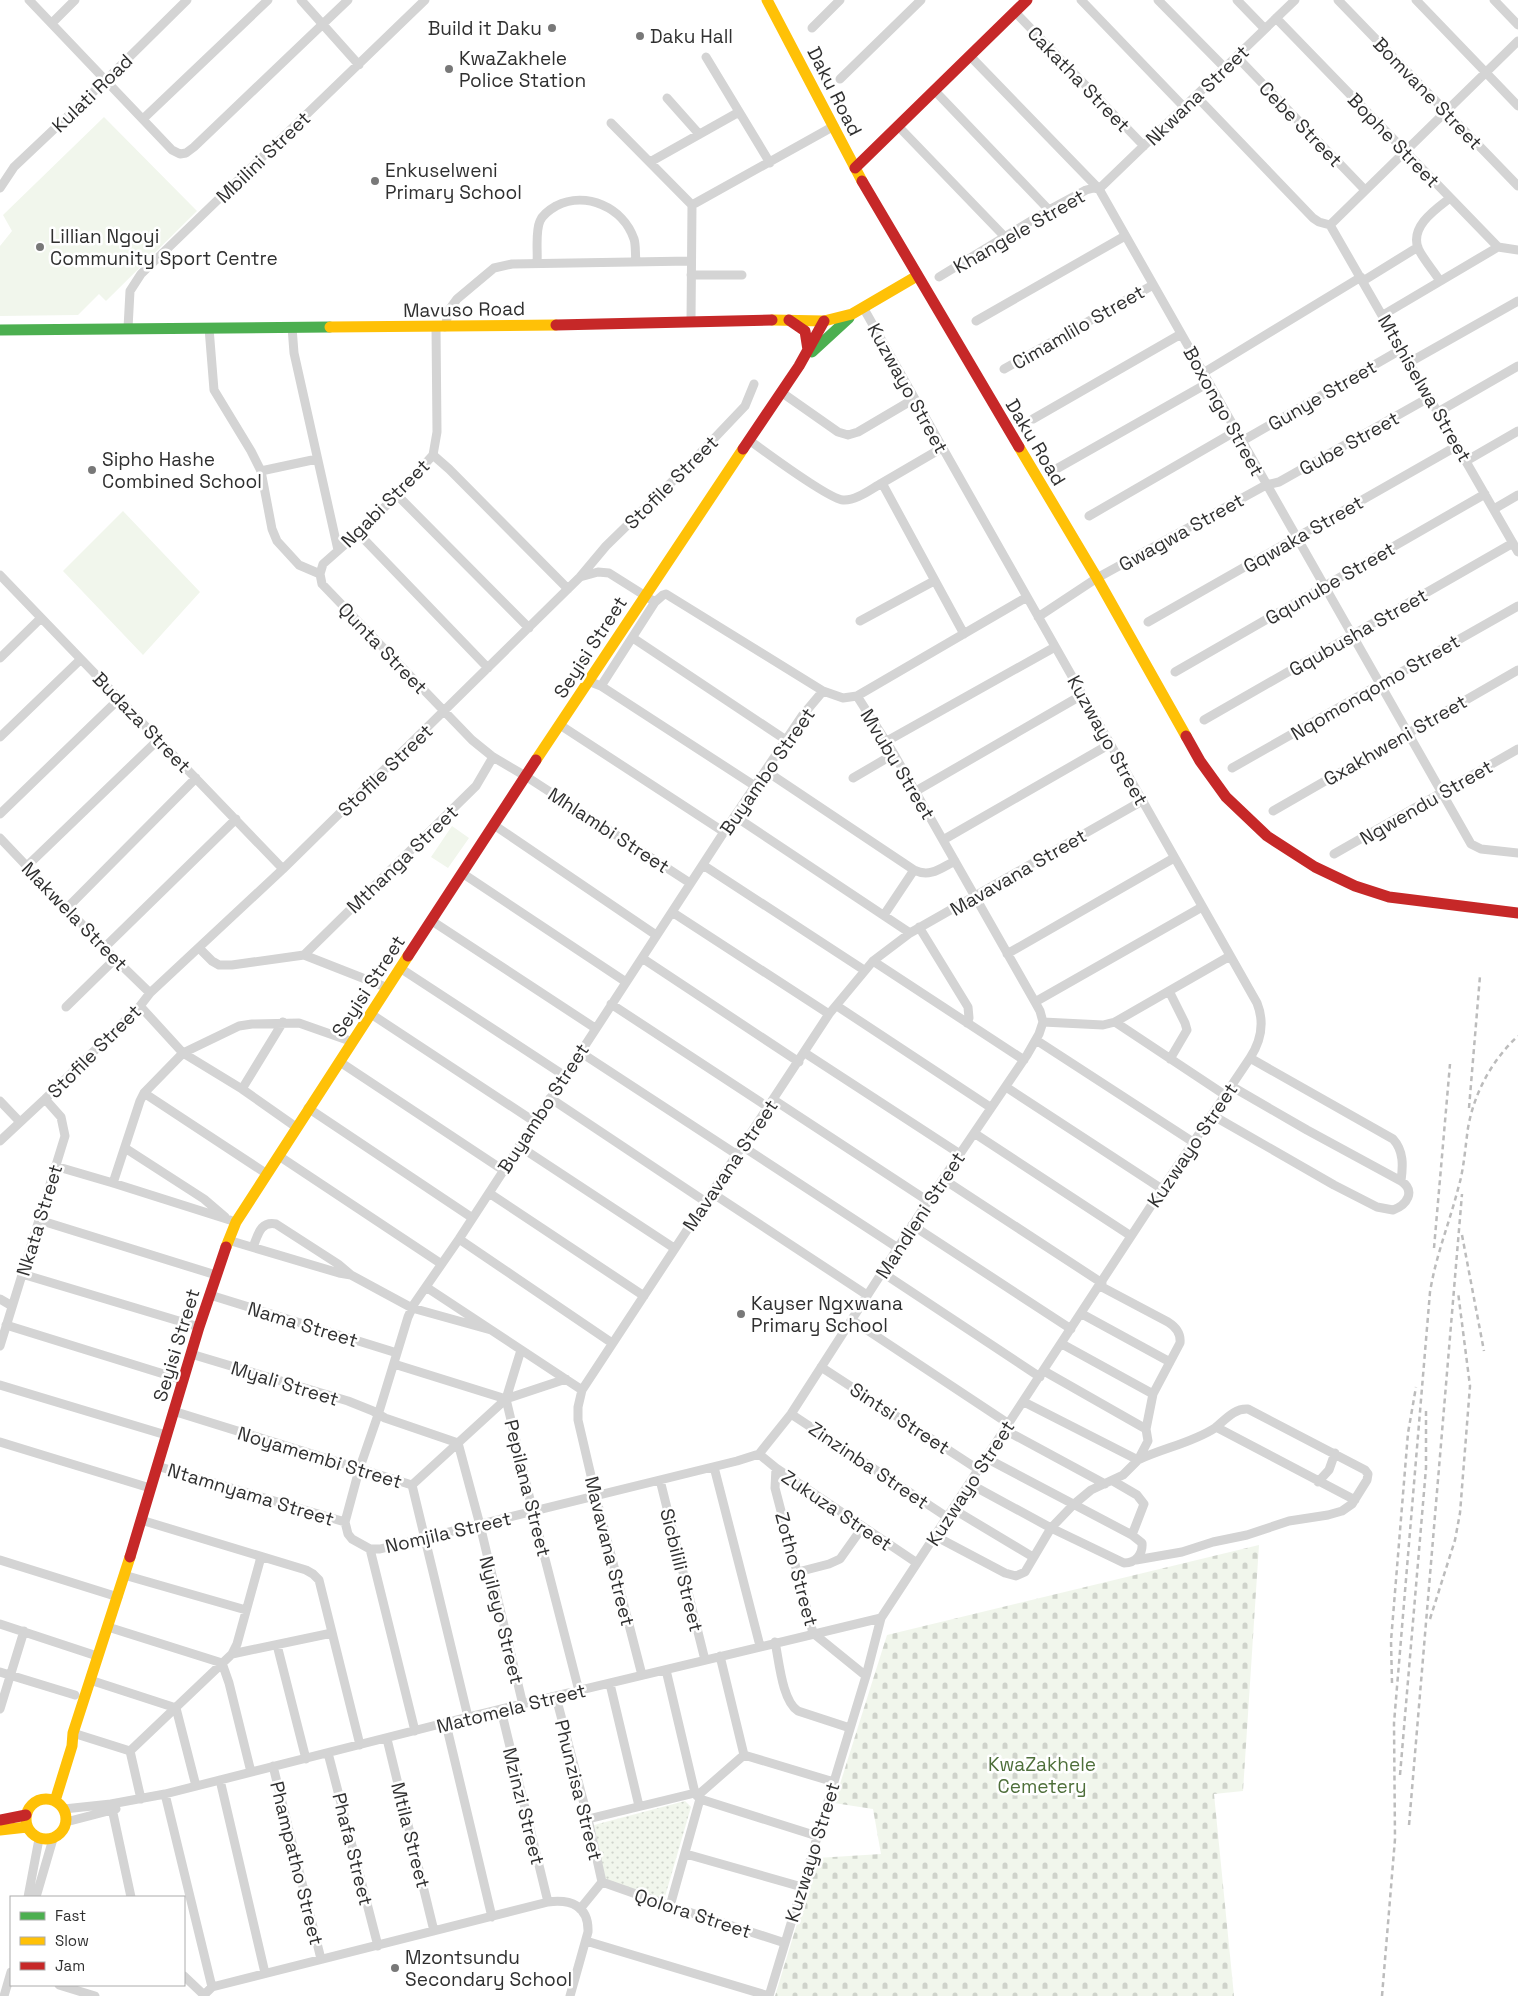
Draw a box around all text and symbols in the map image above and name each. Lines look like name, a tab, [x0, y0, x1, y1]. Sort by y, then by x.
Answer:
place label: Build it Daku	[428, 16, 542, 41]
street label: Cakatha Street	[1022, 21, 1135, 138]
marker: Build it Daku	[546, 22, 558, 34]
place label: Daku Hall	[650, 24, 733, 49]
marker: Daku Hall	[634, 30, 646, 42]
street label: Bomvane Street	[1368, 32, 1488, 155]
street label: Nkwana Street	[1140, 40, 1254, 151]
street label: Daku Road	[801, 42, 868, 140]
place label: KwaZakhele Police Station	[459, 46, 586, 93]
street label: Kulati Road	[47, 49, 138, 138]
marker: KwaZakhele Police Station	[443, 63, 455, 75]
street label: Cebe Street	[1253, 76, 1348, 173]
street label: Bophe Street	[1342, 88, 1445, 193]
street label: Mbilini Street	[211, 106, 316, 209]
place label: Enkuselweni Primary School	[385, 158, 522, 205]
marker: Enkuselweni Primary School	[369, 175, 381, 187]
street label: Khangele Street	[949, 184, 1090, 279]
place label: Lillian Ngoyi Community Sport Centre	[50, 224, 278, 271]
marker: Lillian Ngoyi Community Sport Centre	[34, 241, 46, 253]
street label: Cimamlilo Street	[1007, 279, 1149, 376]
street label: Mavuso Road	[403, 296, 525, 323]
street label: Mtshiselwa Street	[1372, 310, 1477, 467]
street label: Kuzwayo Street	[861, 319, 954, 458]
street label: Boxongo Street	[1178, 342, 1270, 481]
street label: Gunye Street	[1263, 354, 1381, 437]
street label: Daku Road	[1000, 394, 1071, 490]
street label: Gube Street	[1295, 406, 1404, 481]
street label: Stofile Street	[619, 430, 724, 535]
place label: Sipho Hashe Combined School	[102, 447, 262, 494]
street label: Ngabi Street	[336, 454, 435, 553]
marker: Sipho Hashe Combined School	[86, 464, 98, 476]
street label: Gwagwa Street	[1114, 488, 1248, 577]
street label: Gqwaka Street	[1239, 490, 1368, 579]
street label: Gqunube Street	[1261, 536, 1400, 631]
street label: Gqubusha Street	[1285, 583, 1432, 682]
street label: Seyisi Street	[548, 591, 633, 703]
street label: Qunta Street	[333, 597, 433, 700]
street label: Nqomonqomo Street	[1286, 629, 1464, 746]
street label: Budaza Street	[87, 667, 196, 778]
street label: Kuzwayo Street	[1061, 671, 1154, 810]
street label: Gxakhweni Street	[1319, 689, 1472, 792]
street label: Buyambo Street	[714, 703, 821, 840]
street label: Mvubu Street	[855, 704, 941, 824]
street label: Stofile Street	[332, 719, 438, 822]
street label: Ngwendu Street	[1355, 754, 1497, 851]
street label: Mhlambi Street	[543, 782, 674, 879]
street label: Mthanga Street	[341, 800, 463, 919]
street label: Mavavana Street	[945, 823, 1091, 922]
street label: Makwela Street	[16, 856, 133, 976]
street label: Seyisi Street	[326, 930, 411, 1042]
street label: Stofile Street	[42, 999, 147, 1104]
street label: Buyambo Street	[492, 1039, 595, 1178]
street label: Kuzwayo Street	[1142, 1078, 1243, 1212]
street label: Mavavana Street	[677, 1095, 784, 1236]
street label: Mandleni Street	[870, 1147, 971, 1283]
street label: Nkata Street	[11, 1161, 68, 1279]
street label: Seyisi Street	[147, 1286, 206, 1405]
place label: Kayser Ngxwana Primary School	[751, 1291, 903, 1338]
street label: Nama Street	[245, 1296, 361, 1353]
marker: Kayser Ngxwana Primary School	[735, 1308, 747, 1320]
street label: Myali Street	[228, 1355, 342, 1412]
street label: Sintsi Street	[845, 1377, 954, 1460]
street label: Zinzinba Street	[804, 1416, 934, 1515]
street label: Kuzwayo Street	[920, 1416, 1020, 1551]
street label: Pepilana Street	[498, 1417, 557, 1559]
street label: Noyamembi Street	[235, 1421, 405, 1494]
street label: Ntamnyama Street	[165, 1457, 337, 1532]
street label: Zukuza Street	[777, 1464, 897, 1557]
street label: Mavavana Street	[579, 1474, 640, 1629]
street label: Nomjila Street	[383, 1506, 514, 1559]
street label: Sicbilili Street	[654, 1506, 709, 1634]
street label: Zotho Street	[769, 1509, 824, 1629]
street label: Nyileyo Street	[474, 1553, 530, 1687]
street label: Matomela Street	[434, 1678, 588, 1739]
street label: Phunzisa Street	[549, 1717, 608, 1863]
street label: Mzinzi Street	[497, 1745, 550, 1867]
park label: KwaZakhele Cemetery	[988, 1752, 1096, 1799]
street label: Phampatho Street	[264, 1779, 329, 1948]
street label: Kuzwayo Street	[779, 1779, 846, 1925]
street label: Mtila Street	[385, 1780, 436, 1891]
street label: Phafa Street	[326, 1790, 379, 1908]
street label: Qolora Street	[631, 1883, 755, 1944]
legend	[10, 1896, 185, 1986]
text: Fast	[55, 1906, 86, 1925]
text: Slow	[55, 1931, 89, 1950]
place label: Mzontsundu Secondary School	[405, 1945, 572, 1992]
text: Jam	[55, 1956, 85, 1975]
marker: Mzontsundu Secondary School	[389, 1962, 401, 1974]

